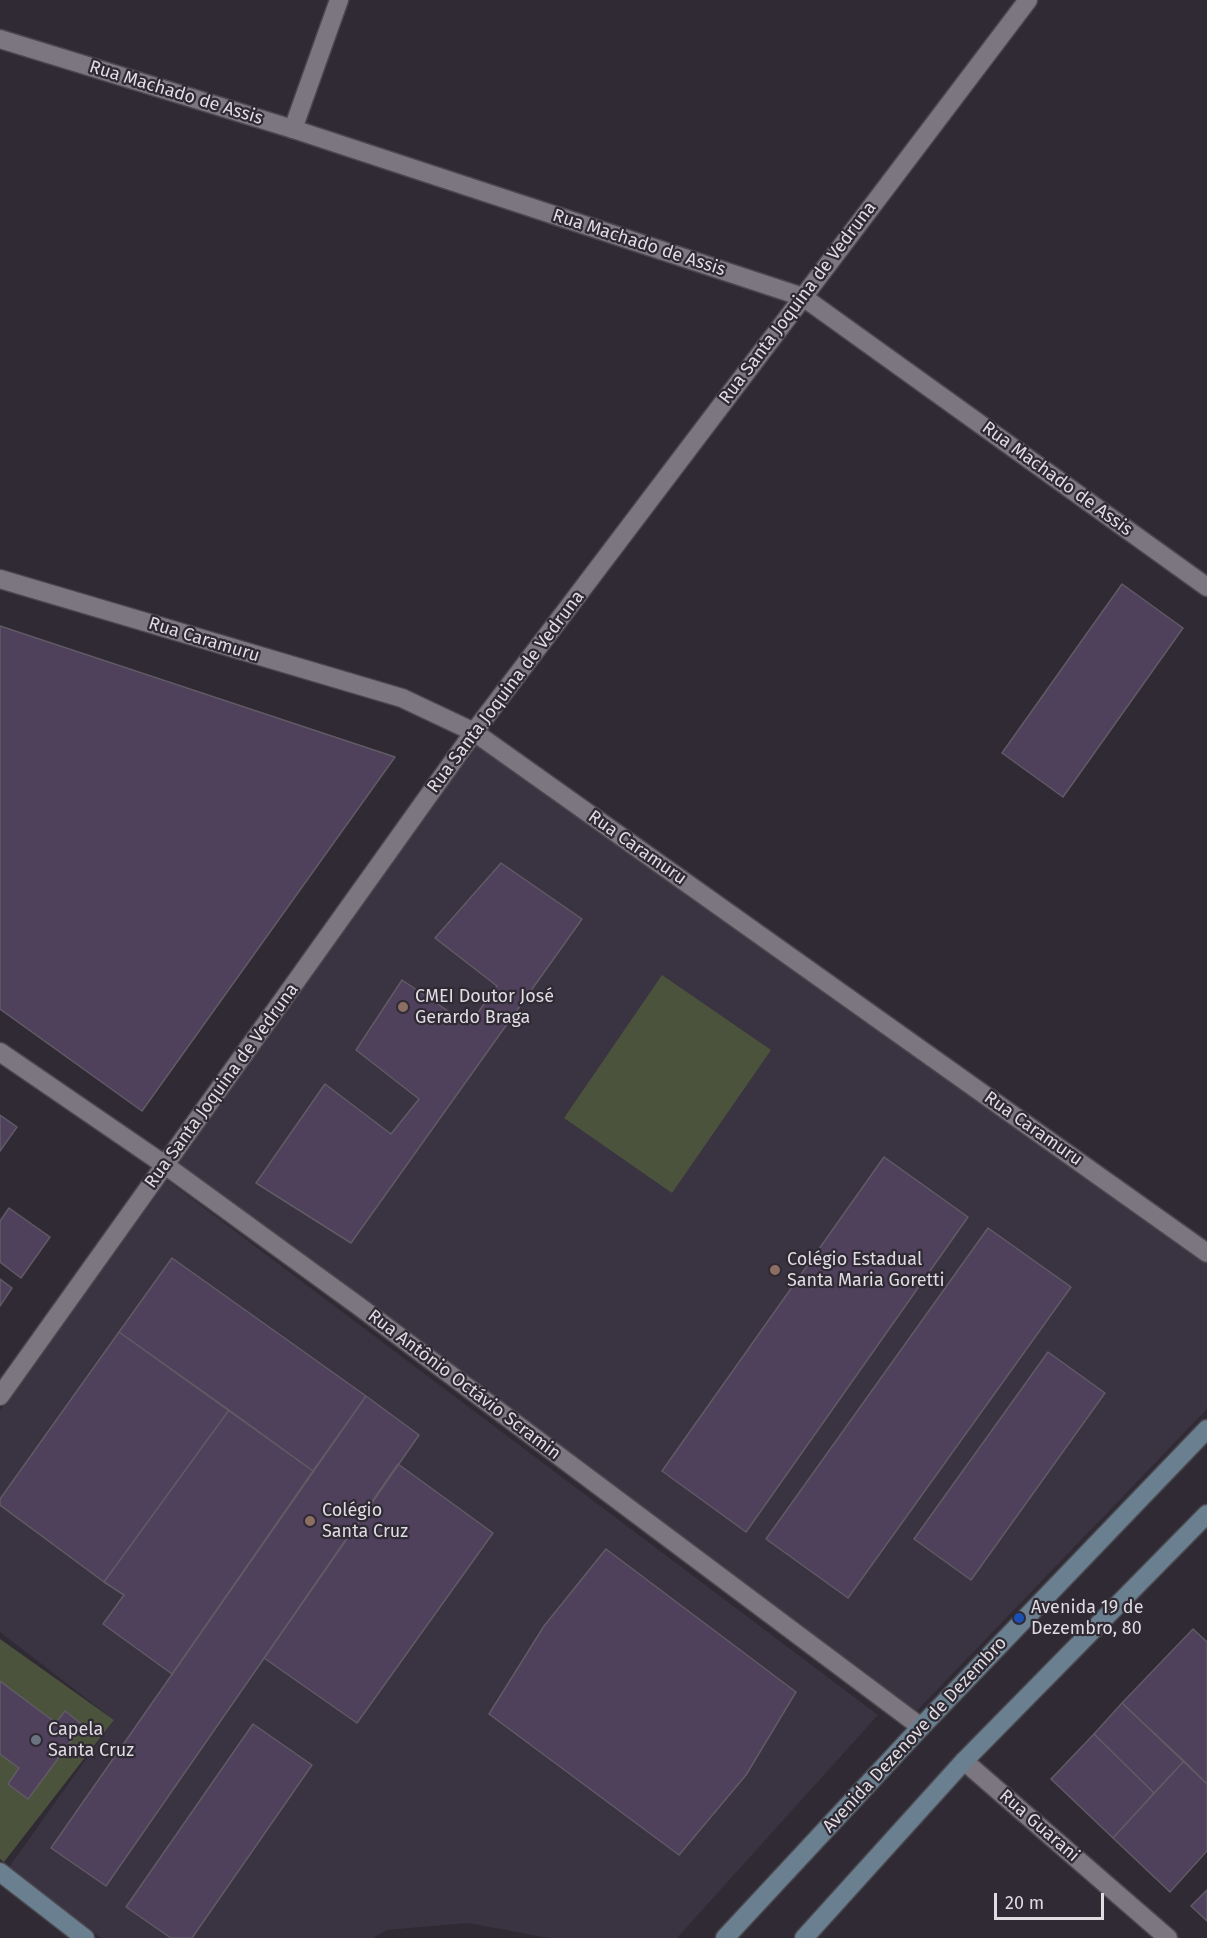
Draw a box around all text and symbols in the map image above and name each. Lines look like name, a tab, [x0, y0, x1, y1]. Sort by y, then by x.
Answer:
street label: Rua Machado de Assis	[87, 56, 265, 130]
street label: Rua Santa Joquina de Vedruna	[715, 198, 881, 408]
street label: Rua Machado de Assis	[550, 205, 728, 281]
street label: Rua Machado de Assis	[978, 417, 1136, 541]
street label: Rua Santa Joquina de Vedruna	[423, 587, 589, 797]
street label: Rua Caramuru	[146, 613, 262, 667]
street label: Rua Caramuru	[584, 806, 690, 890]
street label: Rua Santa Joquina de Vedruna	[140, 979, 304, 1193]
place label: CMEI Doutor José Gerardo Braga	[415, 986, 554, 1028]
marker: CMEI Doutor José Gerardo Braga	[396, 1000, 410, 1014]
street label: Rua Caramuru	[980, 1087, 1086, 1171]
place label: Colégio Estadual Santa Maria Goretti	[787, 1249, 945, 1292]
marker: Colégio Estadual Santa Maria Goretti	[768, 1263, 782, 1277]
street label: Rua Antônio Octávio Scramin	[363, 1305, 565, 1465]
place label: Colégio Santa Cruz	[322, 1500, 408, 1543]
marker: Colégio Santa Cruz	[303, 1514, 317, 1528]
place label: Avenida 19 de Dezembro, 80	[1031, 1597, 1143, 1640]
marker: Avenida 19 de Dezembro, 80	[1012, 1611, 1026, 1625]
street label: Avenida Dezenove de Dezembro	[818, 1632, 1012, 1838]
place label: Capela Santa Cruz	[48, 1719, 134, 1762]
marker: Capela Santa Cruz	[29, 1733, 43, 1747]
street label: Rua Guarani	[994, 1785, 1084, 1867]
scale bar	[997, 1881, 1106, 1919]
text: 20 m	[1005, 1892, 1044, 1914]

